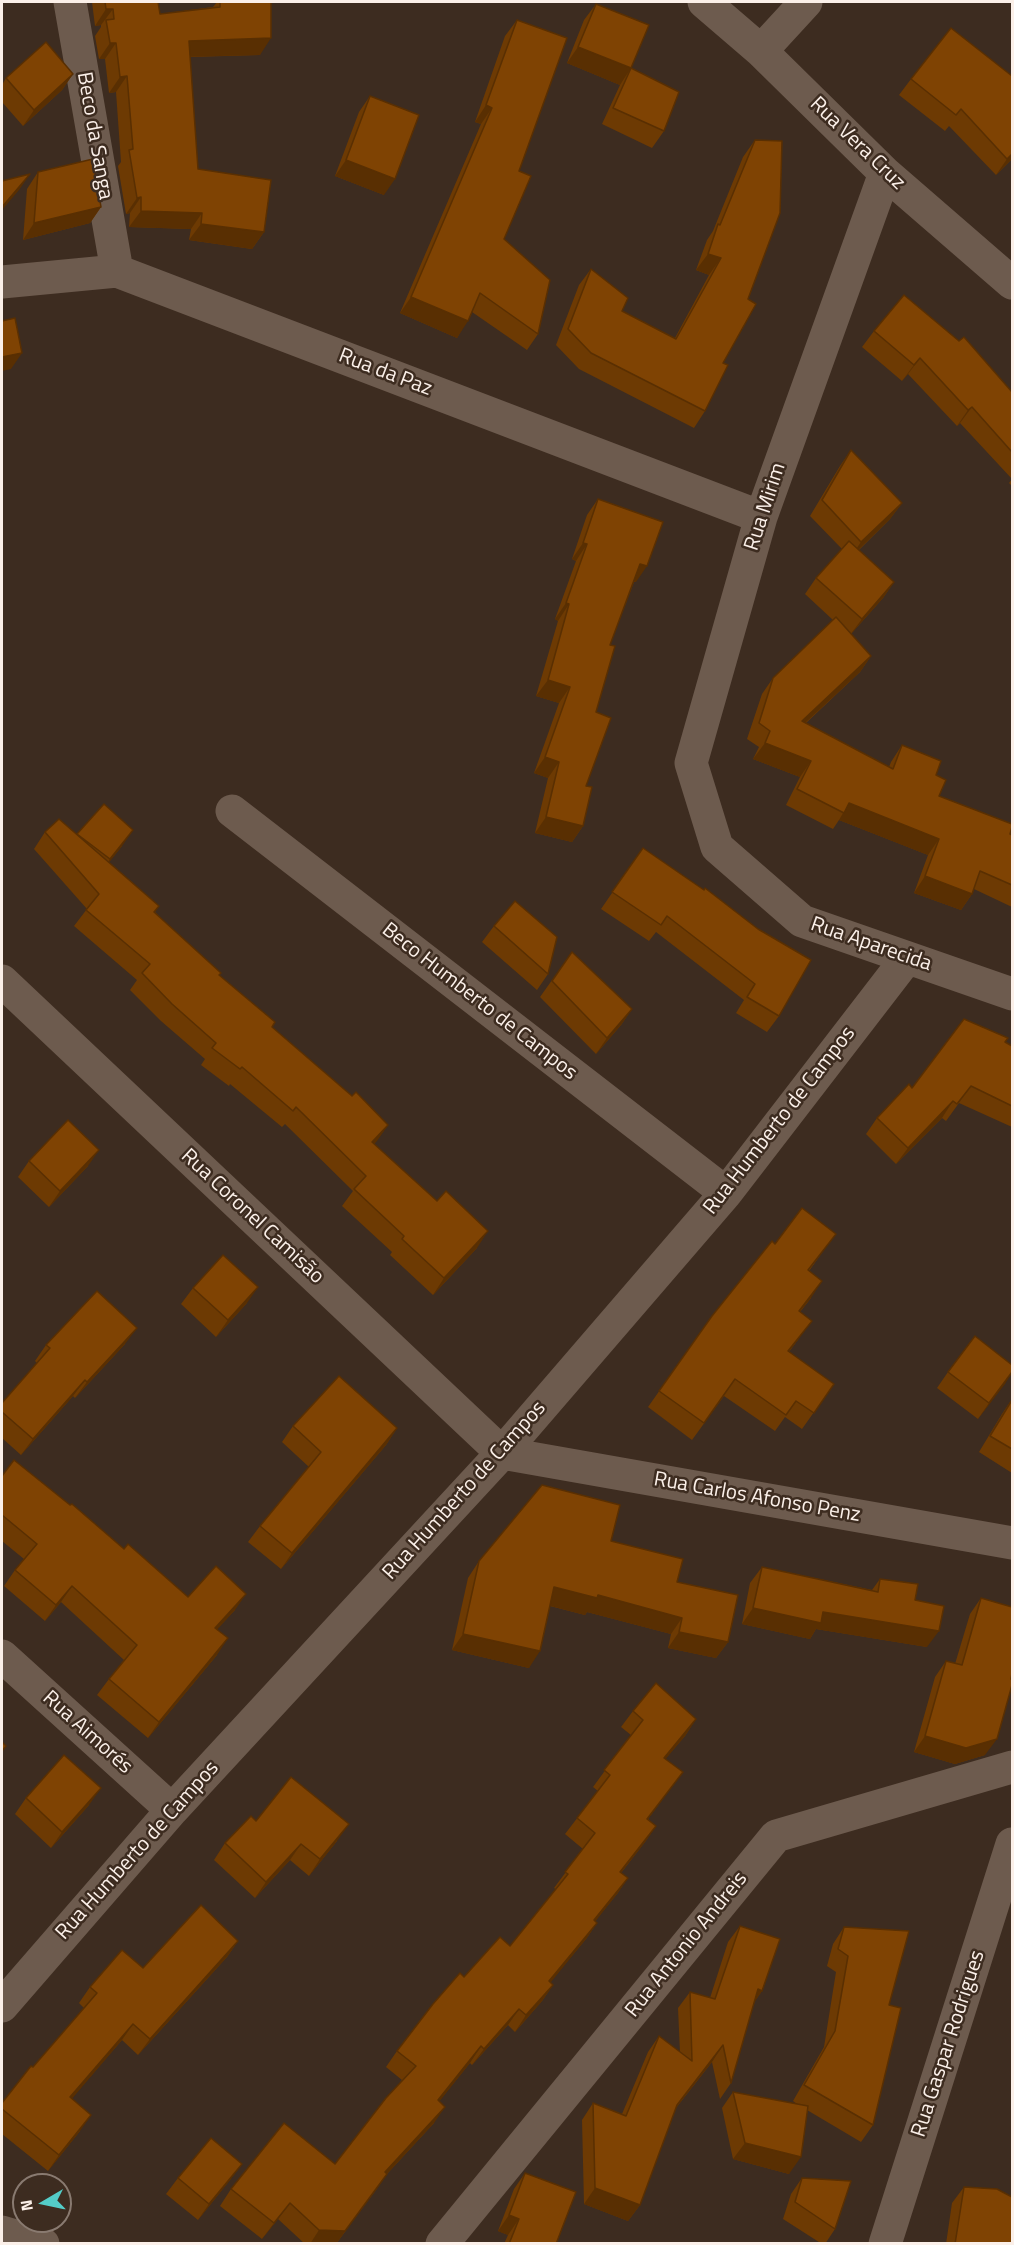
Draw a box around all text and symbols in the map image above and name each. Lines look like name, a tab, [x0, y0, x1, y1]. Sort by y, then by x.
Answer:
street label: Beco da Sanga	[70, 70, 118, 202]
street label: Rua Vera Cruz	[804, 92, 910, 196]
street label: Rua da Paz	[335, 344, 435, 402]
street label: Rua Mirim	[740, 460, 792, 554]
street label: Rua Aparecida	[807, 913, 935, 977]
street label: Beco Humberto de Campos	[376, 918, 582, 1086]
street label: Rua Humberto de Campos	[699, 1022, 861, 1220]
street label: Rua Coronel Camisão	[175, 1144, 329, 1290]
street label: Rua Humberto de Campos	[378, 1396, 552, 1586]
street label: Rua Carlos Afonso Penz	[652, 1467, 862, 1529]
street label: Rua Aimorés	[37, 1686, 137, 1780]
street label: Rua Humberto de Campos	[51, 1756, 225, 1946]
street label: Rua Antonio Andreis	[621, 1867, 753, 2023]
street label: Rua Gaspar Rodrigues	[907, 1947, 991, 2141]
north arrow	[12, 2173, 72, 2233]
text: N	[13, 2198, 39, 2213]

